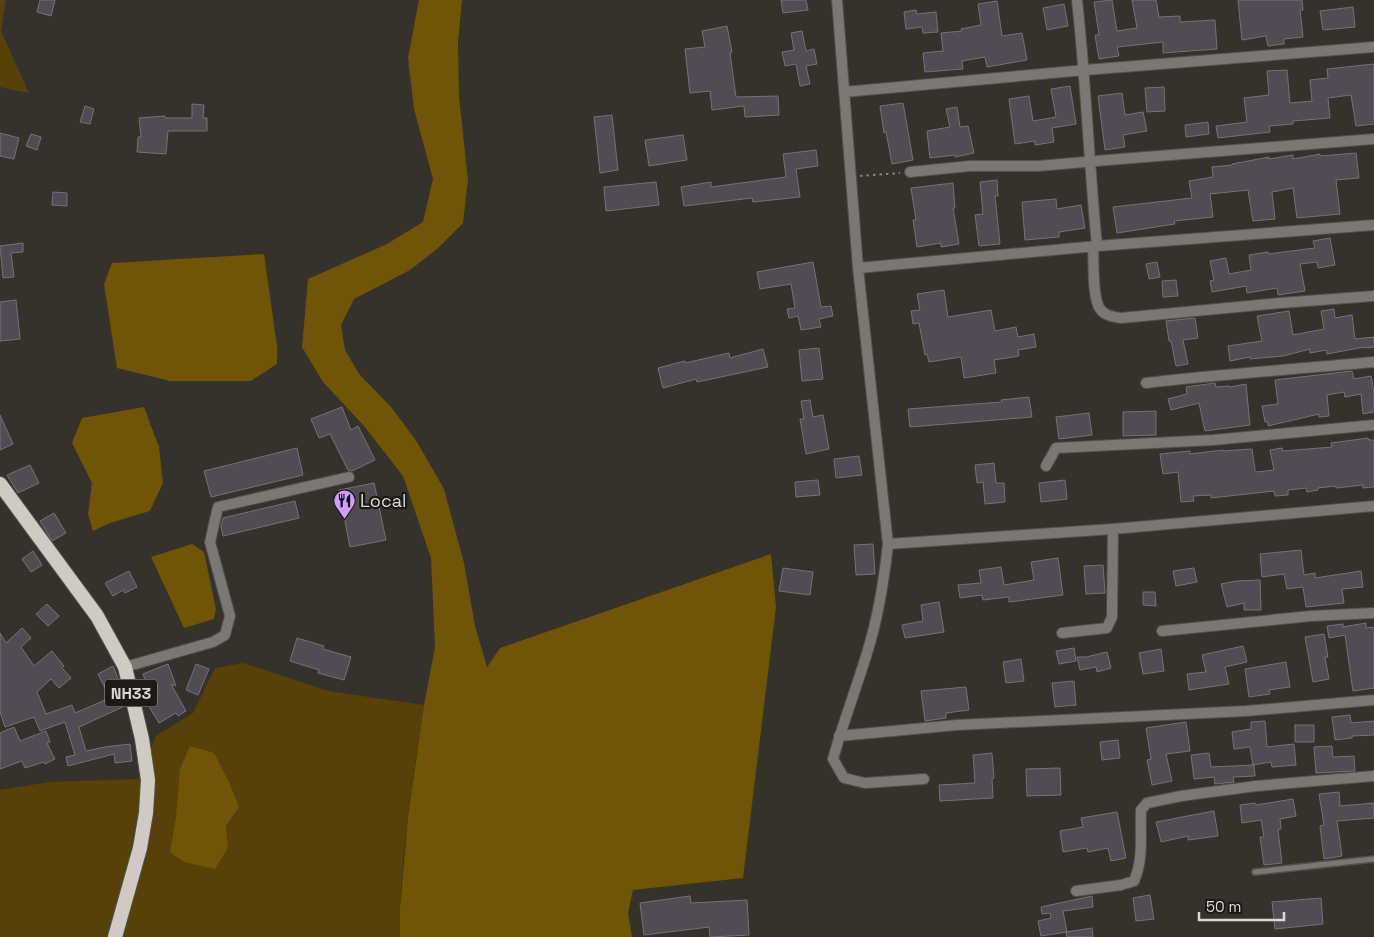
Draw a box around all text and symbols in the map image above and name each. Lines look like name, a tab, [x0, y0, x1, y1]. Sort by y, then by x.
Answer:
restaurant icon: Local	[332, 489, 356, 520]
place label: Local	[360, 489, 406, 512]
road number: NH33	[105, 680, 157, 706]
scale bar	[1199, 890, 1284, 922]
text: 50 m	[1206, 897, 1241, 916]

